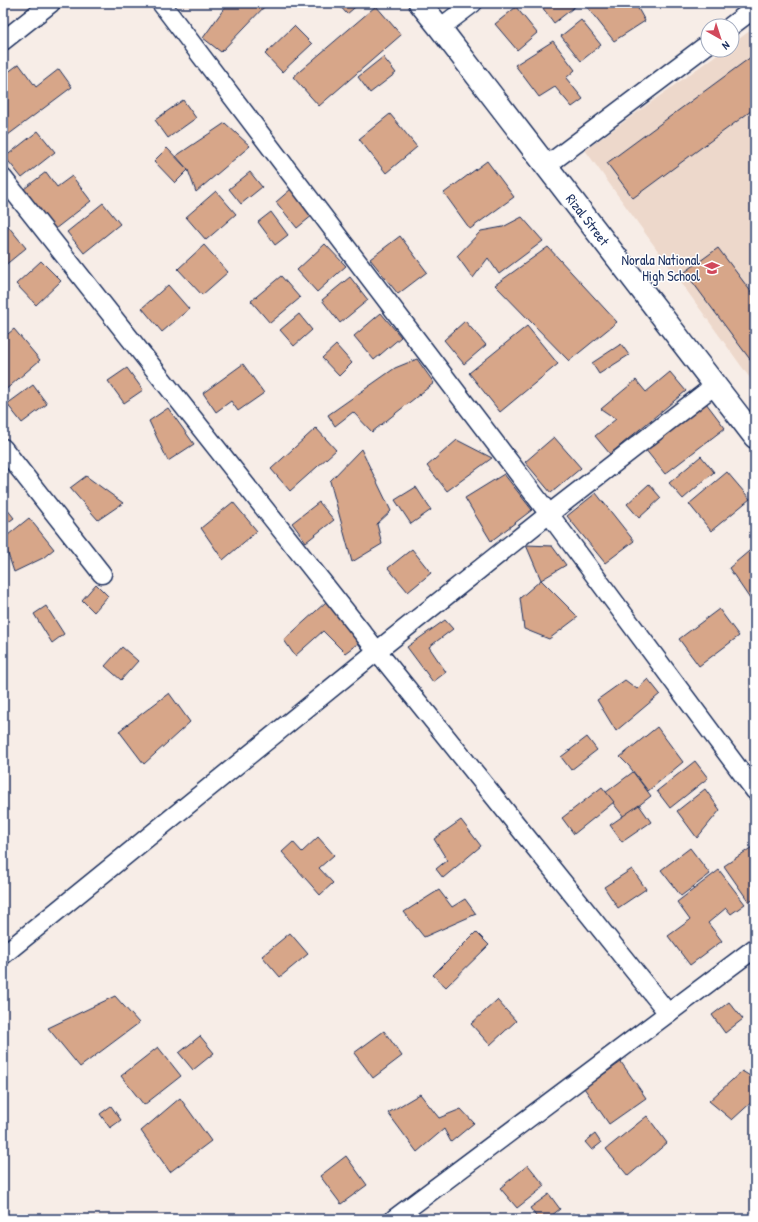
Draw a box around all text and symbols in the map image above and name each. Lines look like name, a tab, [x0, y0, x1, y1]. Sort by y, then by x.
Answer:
north arrow	[700, 18, 740, 58]
text: N	[720, 38, 733, 53]
street label: Rizal Street	[562, 190, 614, 249]
place label: Norala National High School	[622, 250, 700, 286]
school or university icon: Norala National High School	[703, 259, 721, 277]

